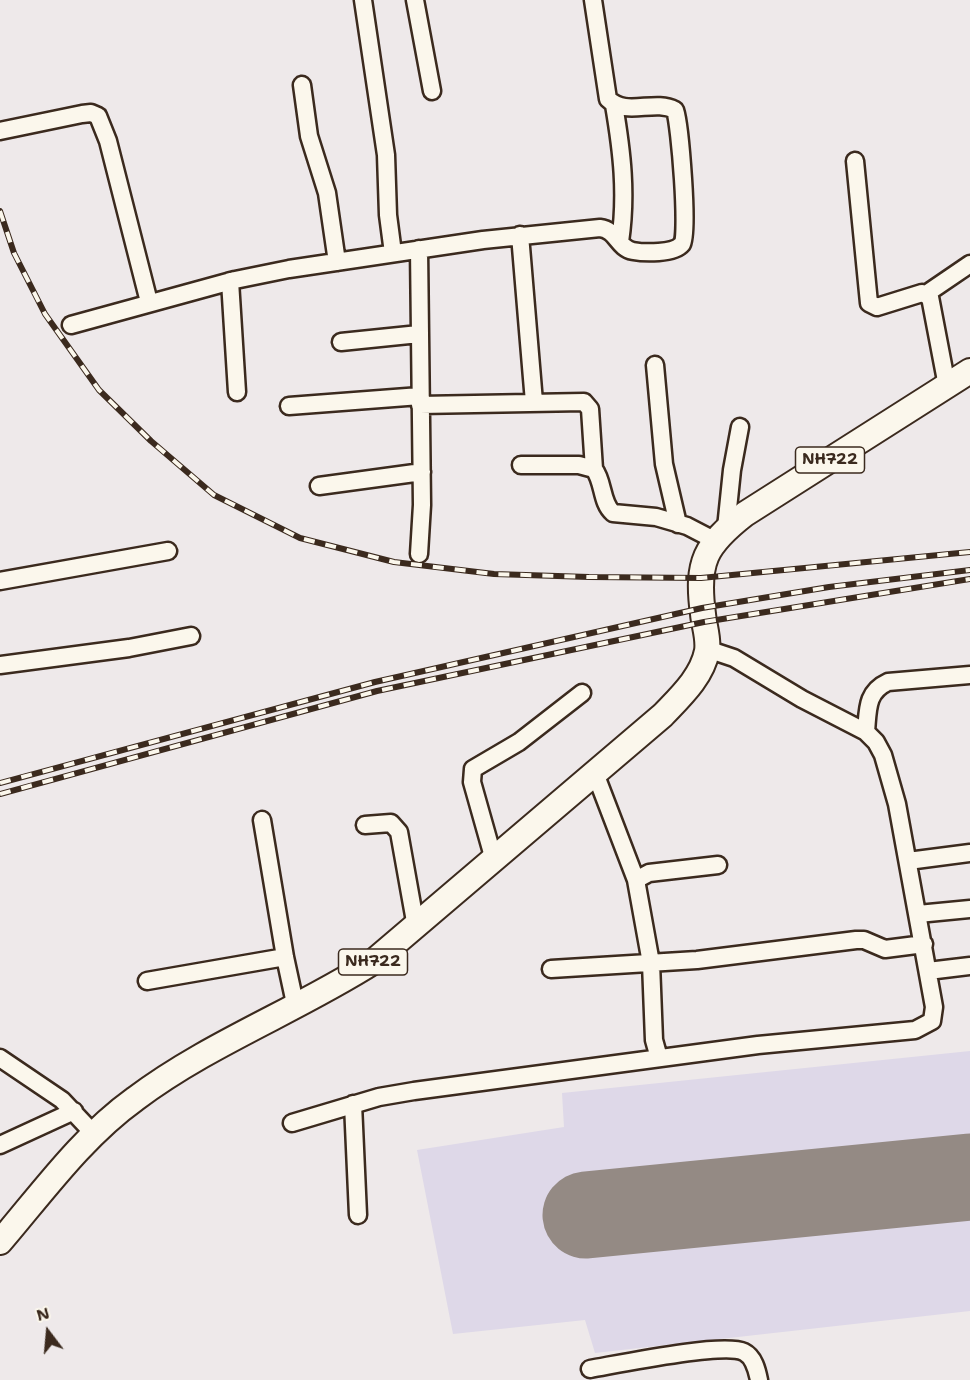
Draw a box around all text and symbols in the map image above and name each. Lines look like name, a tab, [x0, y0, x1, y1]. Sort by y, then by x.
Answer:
road number: NH722	[796, 447, 864, 473]
road number: NH722	[338, 949, 407, 975]
north arrow	[18, 1302, 78, 1362]
text: N	[34, 1302, 52, 1326]

